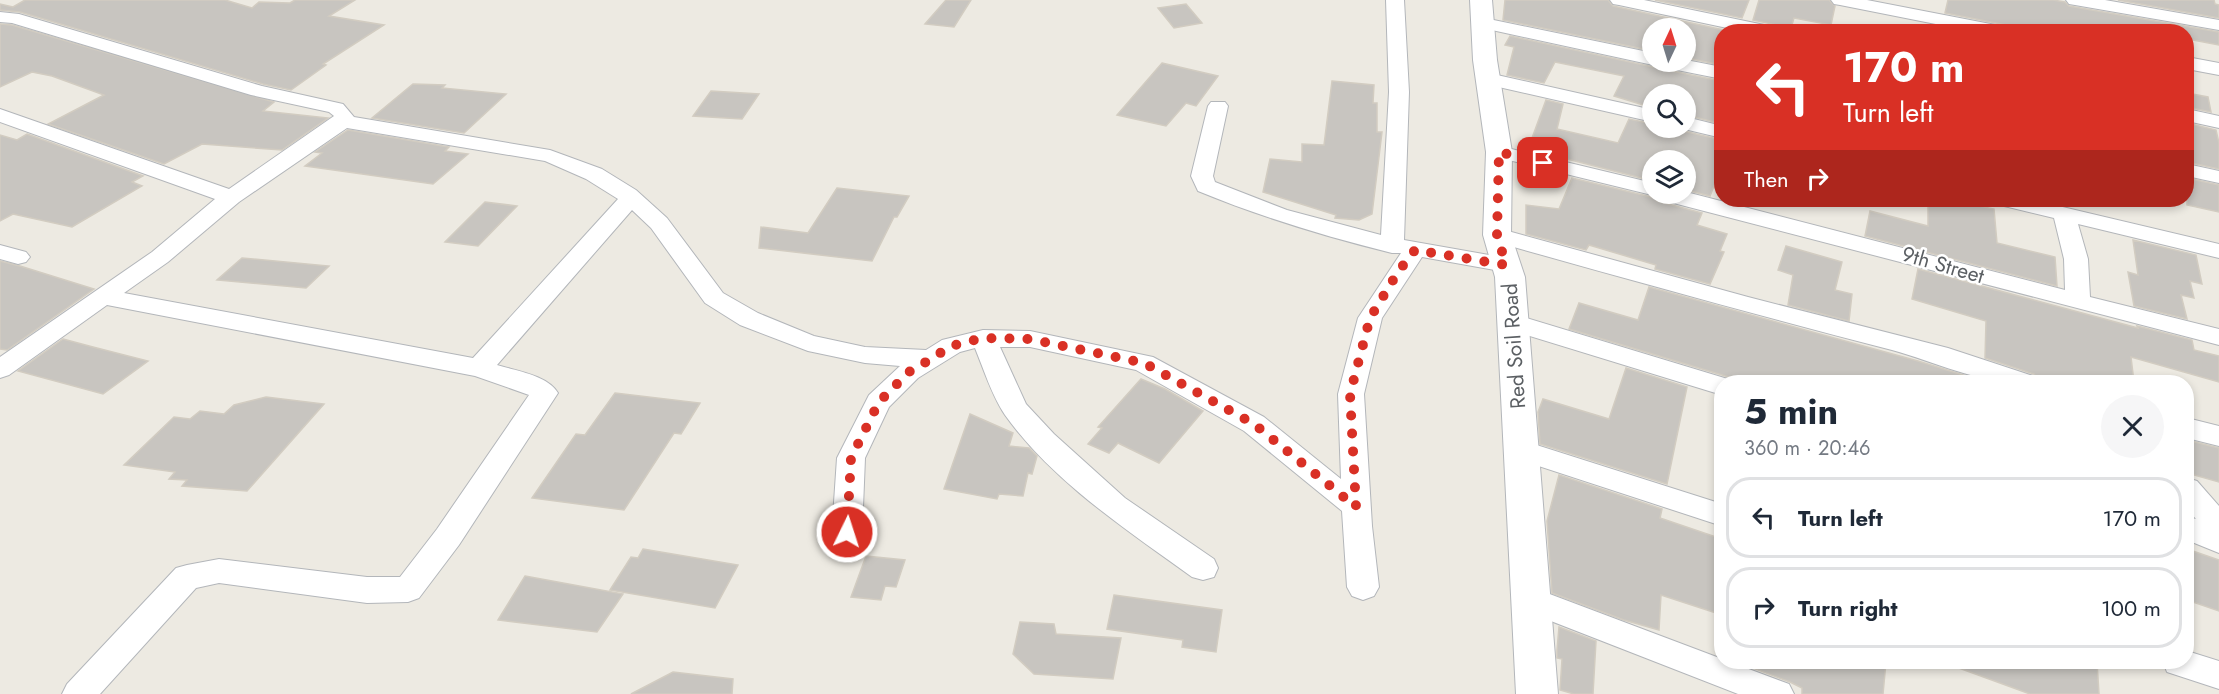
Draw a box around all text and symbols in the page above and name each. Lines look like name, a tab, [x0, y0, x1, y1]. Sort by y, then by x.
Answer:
north arrow	[1642, 18, 1696, 72]
map controls	[1642, 18, 1696, 204]
text: 170 m	[1843, 37, 1965, 98]
icon: left	[1744, 48, 1822, 126]
button: search	[1642, 84, 1696, 138]
text: Turn left	[1843, 93, 1933, 132]
pin	[1517, 137, 1568, 188]
icon: arrive	[1526, 146, 1559, 179]
button: layers	[1642, 150, 1696, 204]
icon: right	[1801, 162, 1834, 195]
text: Then	[1744, 163, 1789, 195]
street label: 9th Street	[1898, 239, 1988, 291]
street label: Red Soil Road	[1495, 282, 1533, 410]
text: 5 min	[1744, 385, 1838, 437]
button: close	[2101, 395, 2164, 458]
text: 360 m · 20:46	[1744, 434, 1871, 463]
position arrow	[815, 500, 879, 564]
icon: left	[1747, 501, 1780, 534]
text: Turn left	[1798, 502, 1883, 534]
text: 170 m	[2103, 502, 2161, 534]
icon: right	[1747, 591, 1780, 624]
text: Turn right	[1798, 592, 1898, 624]
text: 100 m	[2101, 592, 2161, 624]

